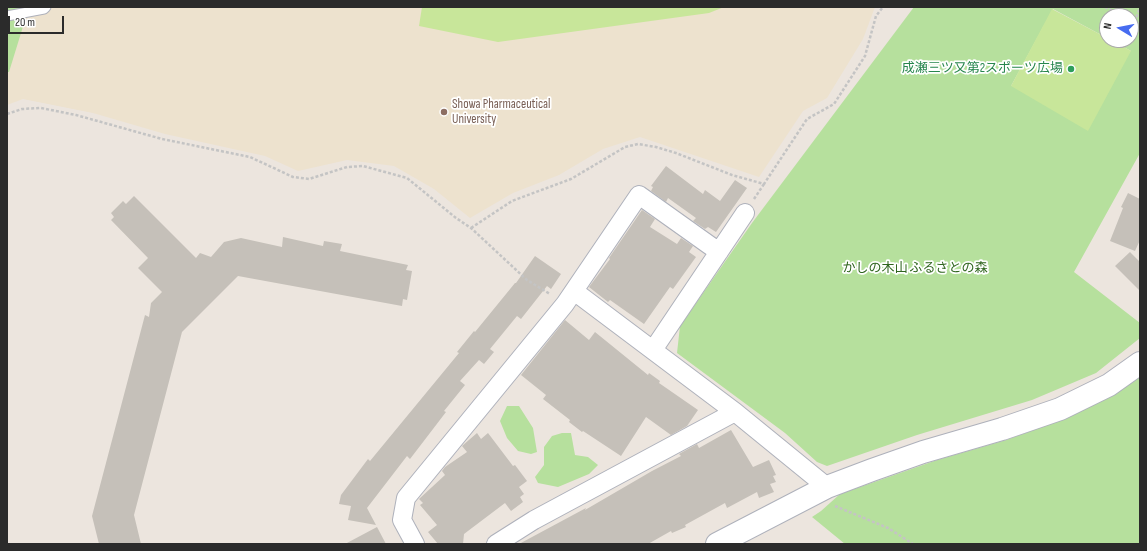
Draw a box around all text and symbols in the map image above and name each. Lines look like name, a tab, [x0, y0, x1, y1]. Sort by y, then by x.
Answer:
scale bar	[10, 8, 66, 34]
north arrow	[1099, 8, 1139, 48]
text: 20 m	[15, 15, 35, 30]
text: N	[1101, 22, 1115, 30]
place label: 成瀬三ツ又第2スポーツ広場	[902, 61, 1063, 77]
marker: 成瀬三ツ又第2スポーツ広場	[1066, 64, 1076, 74]
place label: Showa Pharmaceutical University	[452, 97, 550, 128]
marker: Showa Pharmaceutical University	[439, 107, 449, 117]
park label: かしの木山 ふるさとの森	[842, 261, 988, 277]

